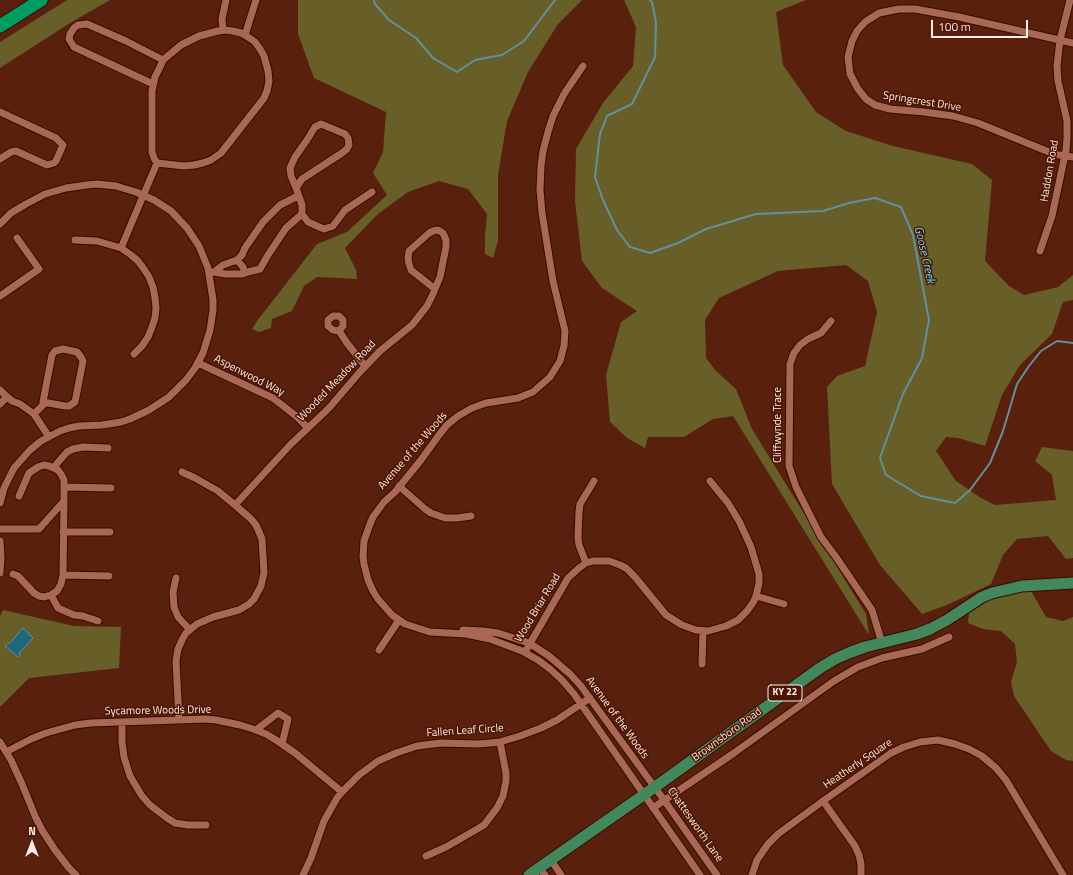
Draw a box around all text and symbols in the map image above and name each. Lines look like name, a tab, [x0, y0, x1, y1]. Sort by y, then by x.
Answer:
scale bar	[933, 12, 1030, 38]
text: 100 m	[938, 17, 971, 36]
street label: Springcrest Drive	[882, 89, 962, 115]
street label: Haddon Road	[1038, 139, 1062, 203]
water label: Goose Creek	[910, 225, 938, 285]
street label: Wooded Meadow Road	[295, 338, 379, 424]
street label: Aspenwood Way	[212, 353, 286, 399]
street label: Cliffwynde Trace	[771, 387, 785, 463]
street label: Avenue of the Woods	[376, 409, 450, 493]
street label: Wood Briar Road	[512, 571, 564, 645]
street label: Avenue of the Woods	[583, 674, 651, 762]
road number: KY 22	[768, 685, 802, 701]
street label: Sycamore Woods Drive	[105, 703, 211, 719]
street label: Brownsboro Road	[690, 705, 764, 765]
street label: Fallen Leaf Circle	[426, 722, 504, 740]
street label: Heatherly Square	[821, 736, 895, 792]
street label: Chattesworth Lane	[664, 785, 726, 865]
north arrow	[12, 823, 52, 863]
text: N	[28, 823, 36, 839]

